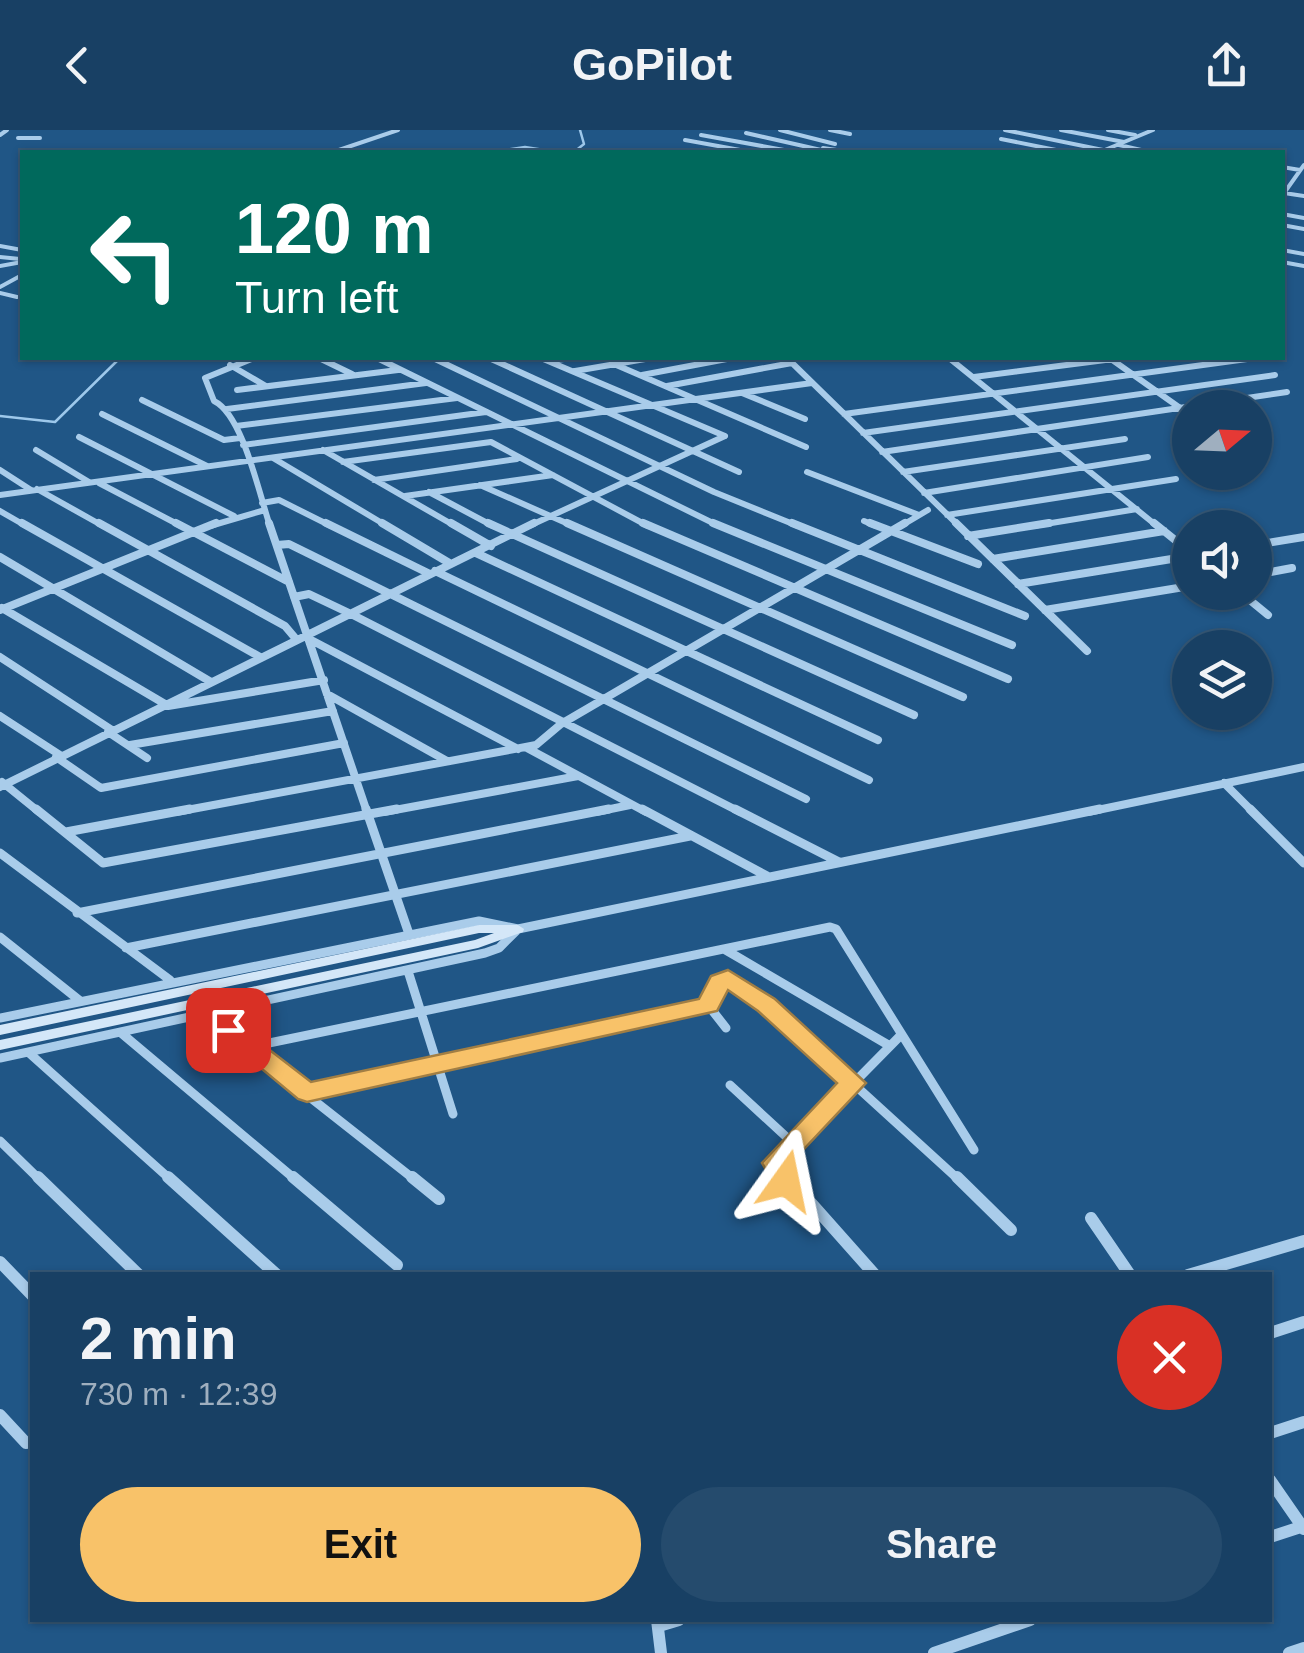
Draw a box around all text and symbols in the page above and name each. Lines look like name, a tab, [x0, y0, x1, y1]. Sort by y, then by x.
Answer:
icon: back	[50, 38, 105, 93]
icon: share	[1199, 38, 1254, 93]
text: GoPilot	[572, 39, 732, 90]
icon: left	[70, 190, 200, 320]
text: 120 m	[235, 190, 433, 268]
text: Turn left	[235, 272, 398, 323]
north arrow	[1172, 390, 1272, 490]
map controls	[1172, 390, 1272, 730]
button: sound	[1172, 510, 1272, 610]
button: layers	[1172, 630, 1272, 730]
pin	[186, 988, 271, 1073]
icon: arrive	[201, 1003, 256, 1058]
position arrow	[734, 1129, 838, 1233]
text: 2 min	[80, 1305, 237, 1372]
button: close	[1117, 1305, 1222, 1410]
text: 730 m · 12:39	[80, 1376, 277, 1412]
button: Exit	[80, 1487, 641, 1602]
button: Share	[661, 1487, 1222, 1602]

